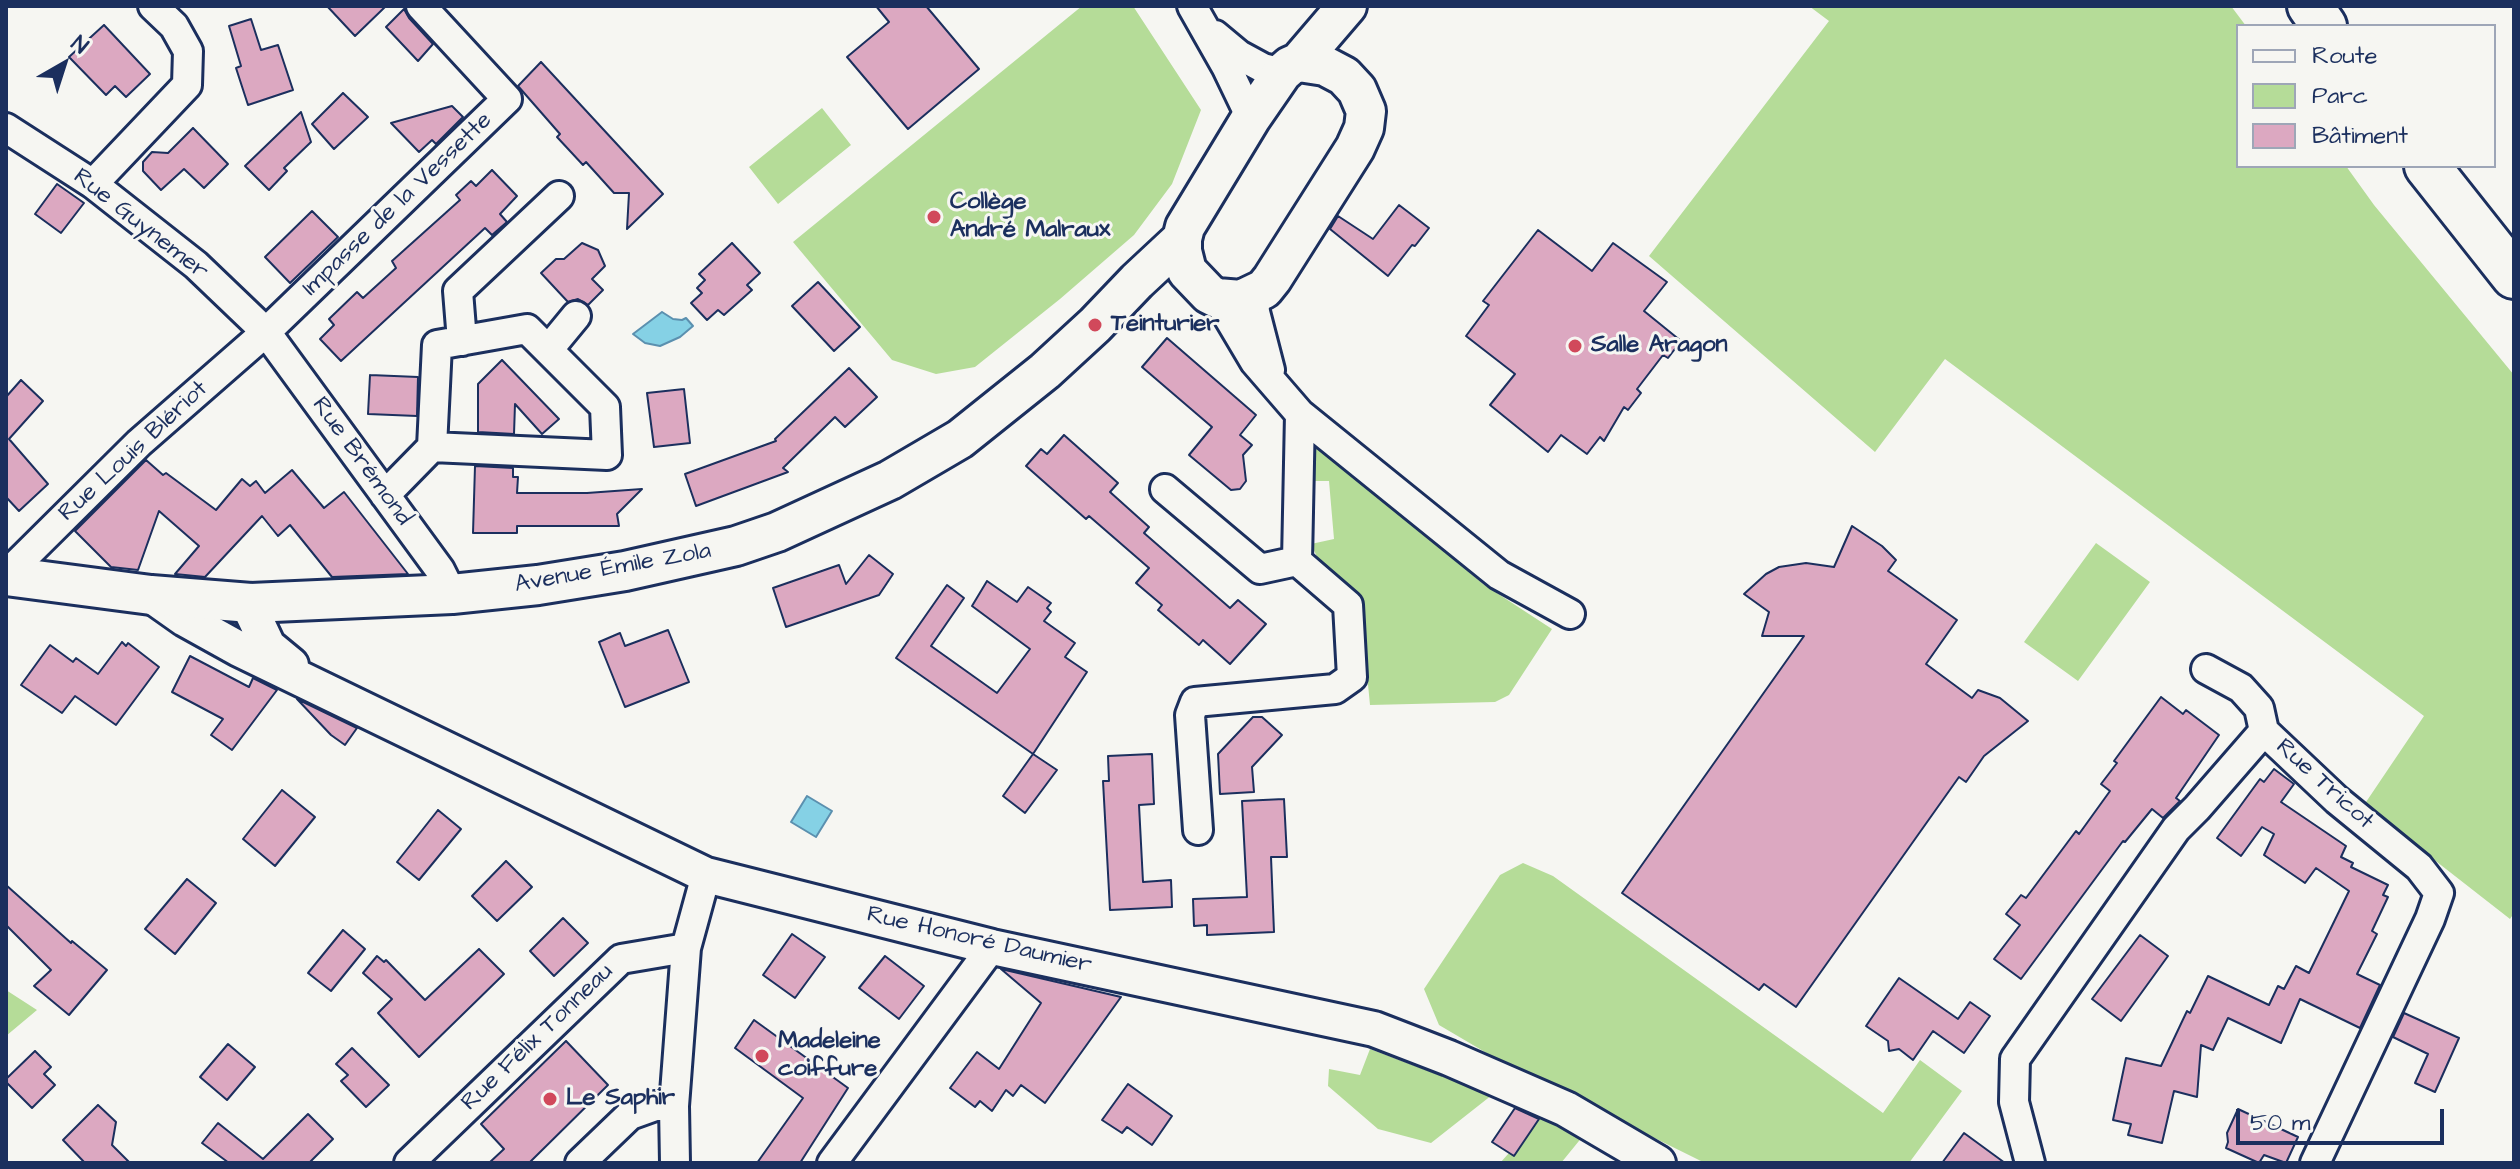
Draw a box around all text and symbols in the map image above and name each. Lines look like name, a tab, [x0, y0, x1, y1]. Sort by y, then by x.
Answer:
north arrow	[24, 24, 104, 104]
legend	[2236, 24, 2496, 168]
text: N	[64, 29, 95, 61]
text: Route	[2312, 39, 2377, 73]
text: Parc	[2312, 79, 2368, 113]
street label: Impasse de la Vessette	[297, 107, 499, 303]
text: Bâtiment	[2312, 119, 2408, 153]
street label: Rue Guynemer	[67, 163, 213, 287]
place label: Collège André Malraux	[950, 189, 1110, 245]
marker: Collège André Malraux	[925, 208, 943, 226]
place label: Teinturier	[1111, 311, 1220, 339]
marker: Teinturier	[1086, 316, 1104, 334]
place label: Salle Aragon	[1591, 332, 1727, 360]
marker: Salle Aragon	[1566, 337, 1584, 355]
street label: Rue Louis Blériot	[53, 376, 215, 528]
street label: Rue Brémond	[305, 392, 417, 532]
street label: Avenue Émile Zola	[513, 538, 713, 600]
street label: Rue Tricot	[2269, 733, 2379, 837]
street label: Rue Honoré Daumier	[864, 901, 1094, 981]
street label: Rue Félix Tonneau	[456, 958, 620, 1118]
place label: Madeleine coiffure	[778, 1028, 881, 1084]
marker: Madeleine coiffure	[753, 1047, 771, 1065]
place label: Le Saphir	[566, 1085, 675, 1113]
marker: Le Saphir	[541, 1090, 559, 1108]
scale bar	[2240, 1093, 2448, 1143]
text: 50 m	[2250, 1106, 2310, 1140]

